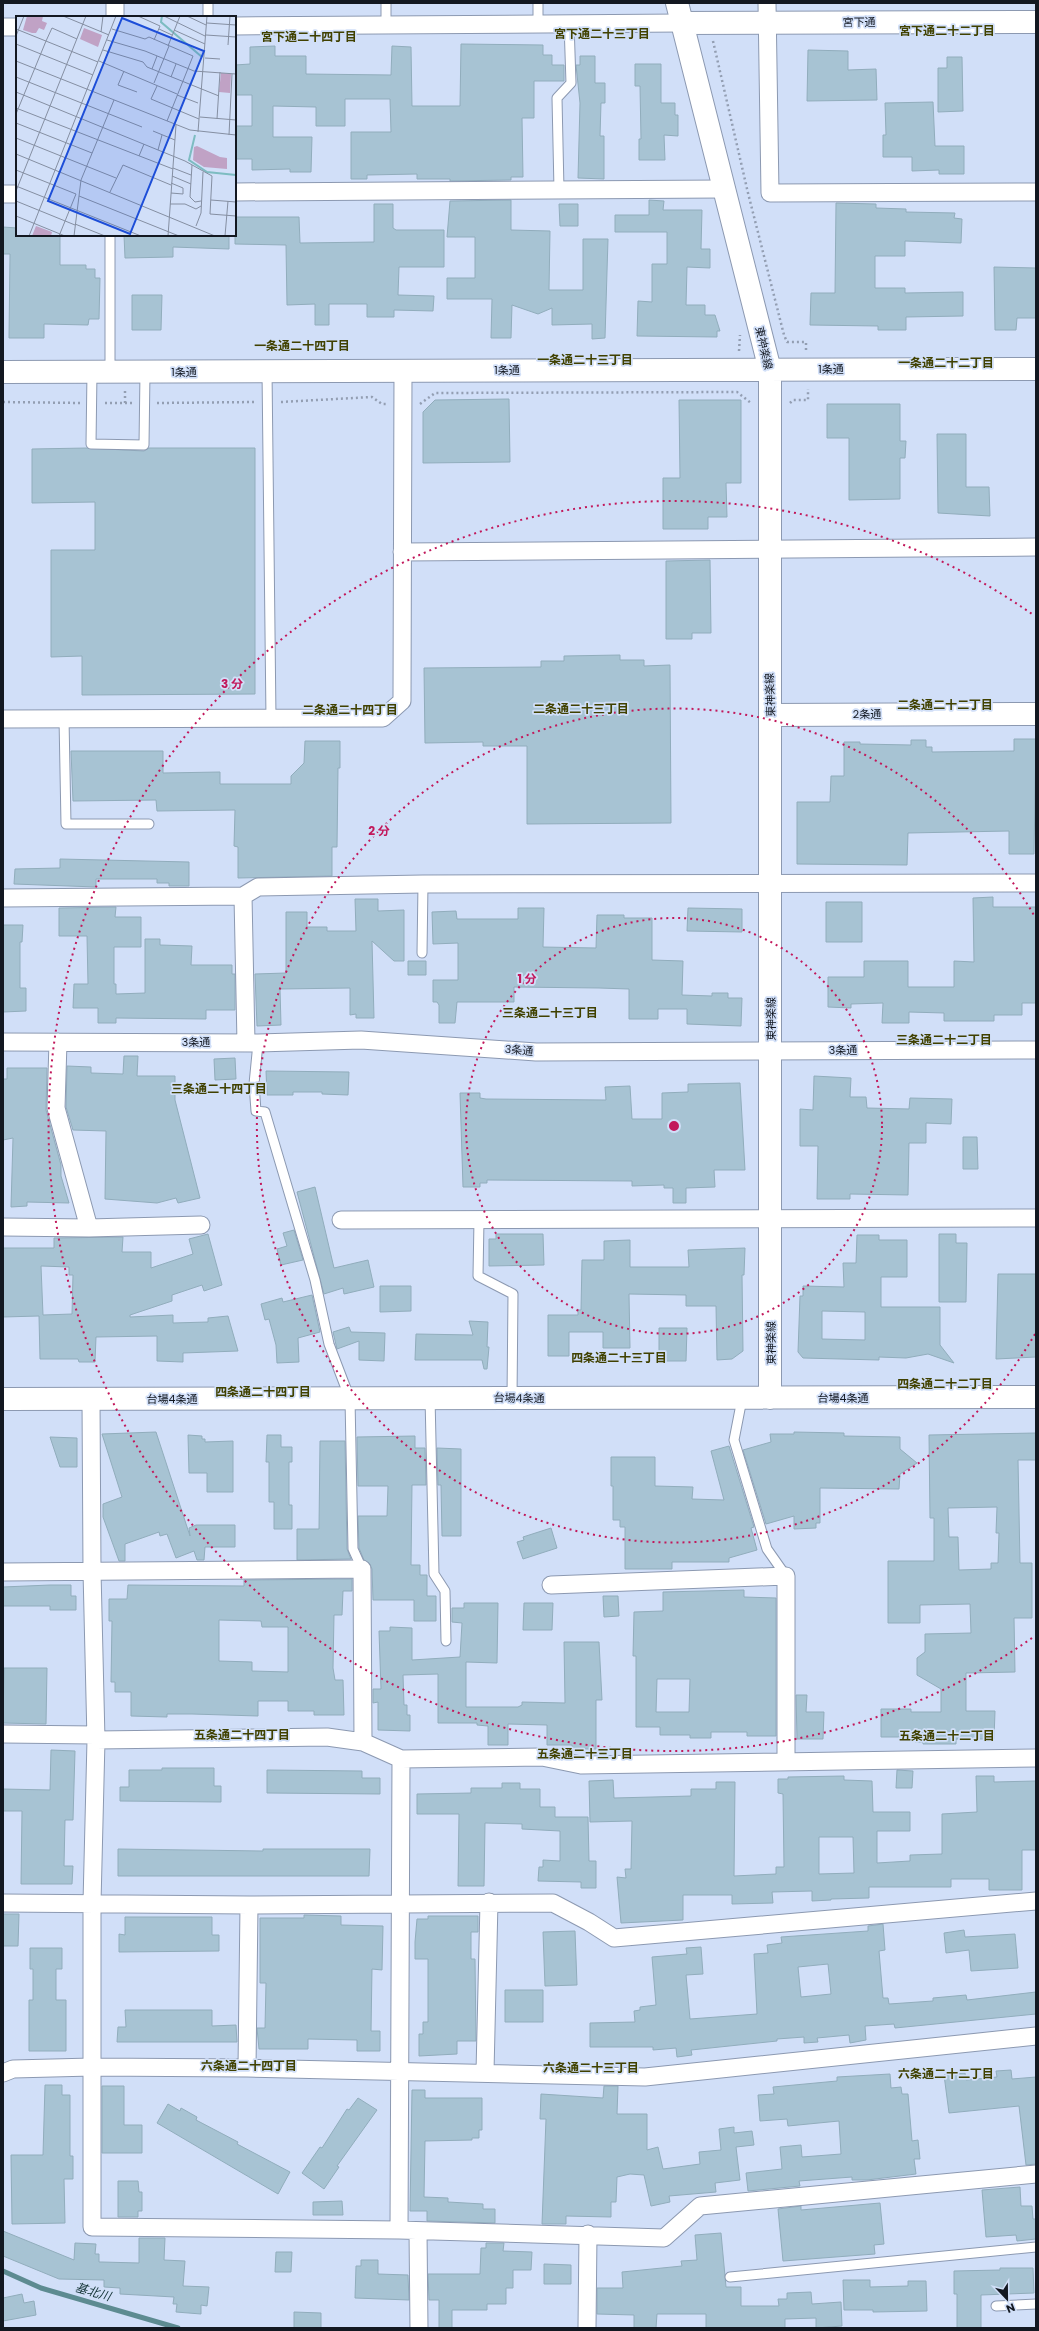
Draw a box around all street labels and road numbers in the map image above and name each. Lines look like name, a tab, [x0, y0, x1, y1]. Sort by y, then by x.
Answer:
street label: 宮下通	[843, 14, 876, 30]
street label: 東神楽線	[751, 325, 777, 371]
street label: 1条通	[818, 361, 844, 377]
street label: 1条通	[494, 362, 520, 378]
street label: 1条通	[171, 364, 197, 380]
street label: 東神楽線	[761, 673, 779, 717]
street label: 2条通	[853, 706, 881, 722]
street label: 東神楽線	[763, 997, 779, 1041]
street label: 3条通	[182, 1034, 210, 1050]
street label: 3条通	[504, 1041, 534, 1059]
street label: 3条通	[829, 1042, 857, 1058]
street label: 東神楽線	[763, 1321, 779, 1365]
street label: 台場4条通	[493, 1390, 545, 1406]
street label: 台場4条通	[818, 1390, 868, 1406]
street label: 台場4条通	[147, 1391, 197, 1407]

